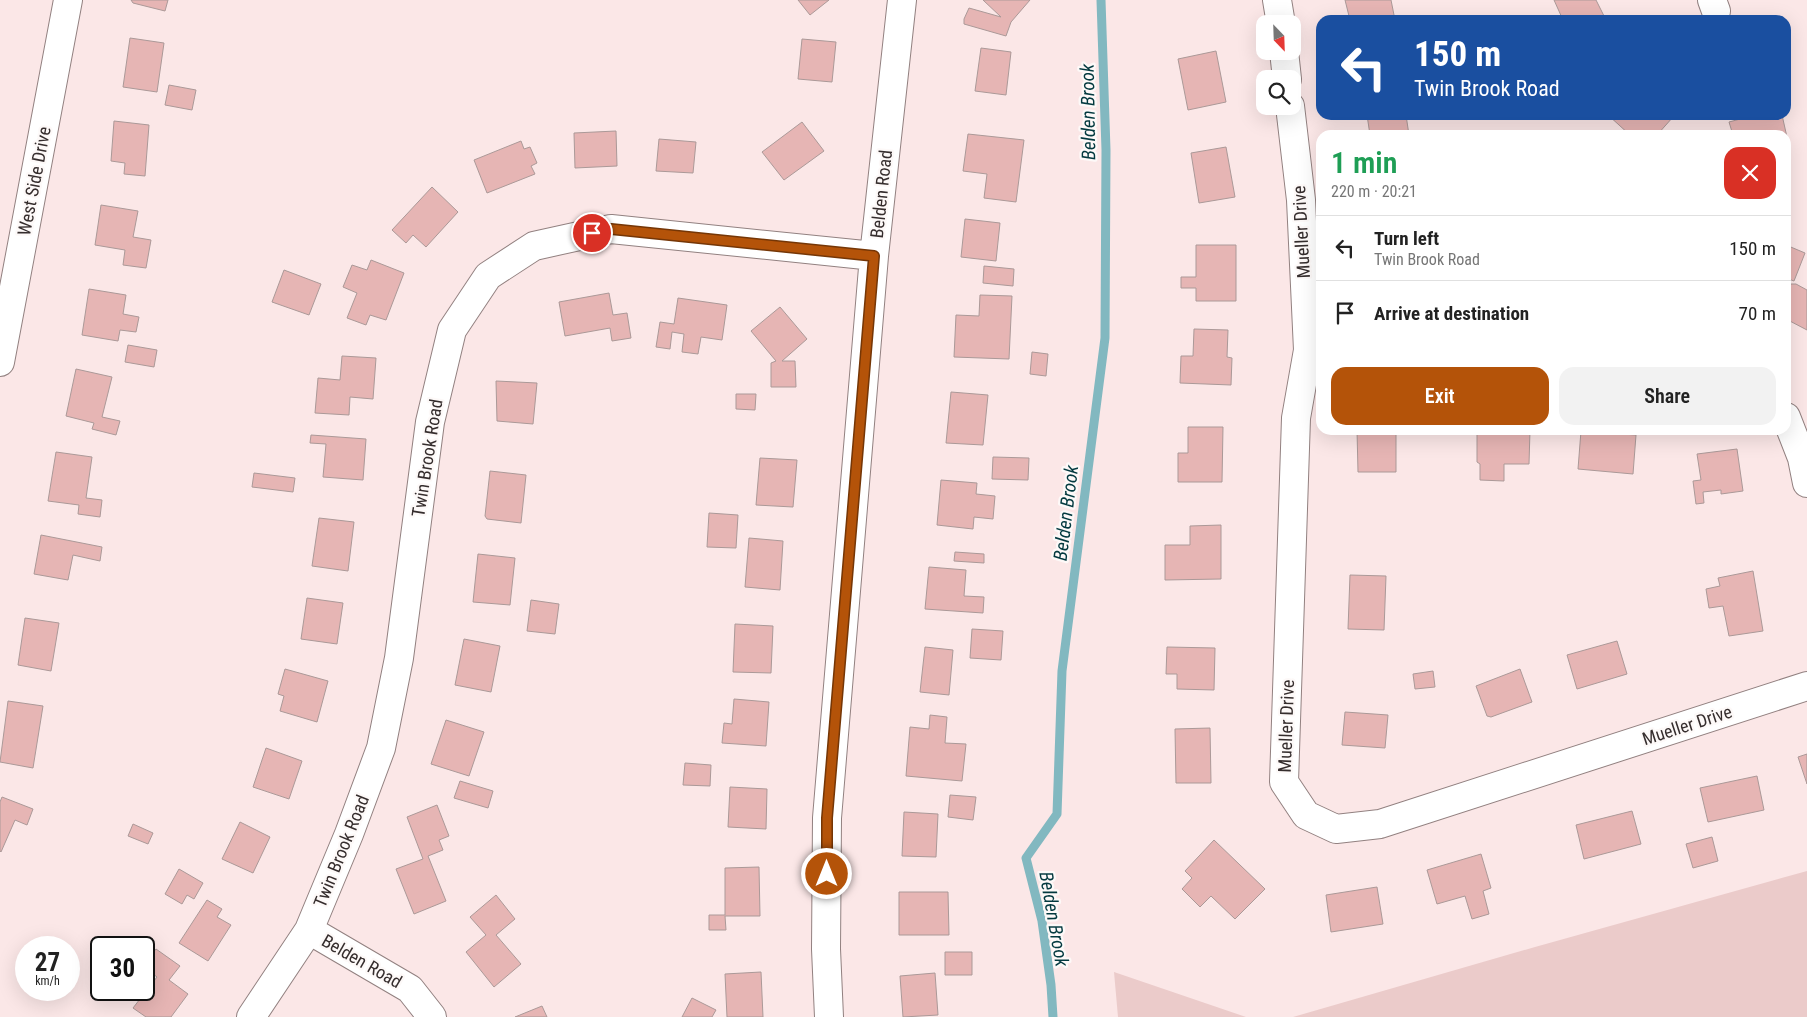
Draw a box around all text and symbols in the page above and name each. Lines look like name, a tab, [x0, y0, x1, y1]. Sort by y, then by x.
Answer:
north arrow	[1256, 15, 1301, 60]
map controls	[1256, 15, 1301, 115]
text: 150 m	[1414, 34, 1501, 75]
icon: left	[1331, 35, 1396, 100]
water label: Belden Brook	[1076, 63, 1100, 160]
button: search	[1256, 70, 1301, 115]
text: Twin Brook Road	[1414, 76, 1560, 101]
street label: West Side Drive	[13, 125, 55, 237]
text: 1 min	[1331, 145, 1397, 180]
button: close	[1724, 147, 1776, 199]
street label: Belden Road	[866, 149, 896, 239]
text: 220 m · 20:21	[1331, 182, 1417, 201]
street label: Mueller Drive	[1288, 185, 1314, 279]
pin	[571, 212, 613, 254]
icon: arrive	[578, 219, 606, 247]
text: Turn left	[1374, 227, 1439, 250]
icon: left	[1331, 234, 1359, 262]
text: 150 m	[1729, 237, 1776, 260]
text: Twin Brook Road	[1374, 250, 1480, 269]
icon: arrive	[1331, 299, 1359, 327]
text: Arrive at destination	[1374, 302, 1529, 325]
text: 70 m	[1739, 302, 1776, 325]
button: Exit	[1331, 367, 1549, 425]
button: Share	[1559, 367, 1776, 425]
street label: Twin Brook Road	[407, 398, 447, 518]
water label: Belden Brook	[1049, 463, 1083, 562]
street label: Mueller Drive	[1274, 679, 1298, 773]
street label: Mueller Drive	[1640, 701, 1734, 749]
street label: Twin Brook Road	[309, 792, 373, 910]
position arrow	[800, 847, 852, 899]
water label: Belden Brook	[1034, 870, 1074, 969]
street label: Belden Road	[318, 930, 406, 992]
speed limit sign: 30	[90, 936, 155, 1001]
text: 27	[35, 948, 60, 977]
text: km/h	[35, 974, 60, 988]

